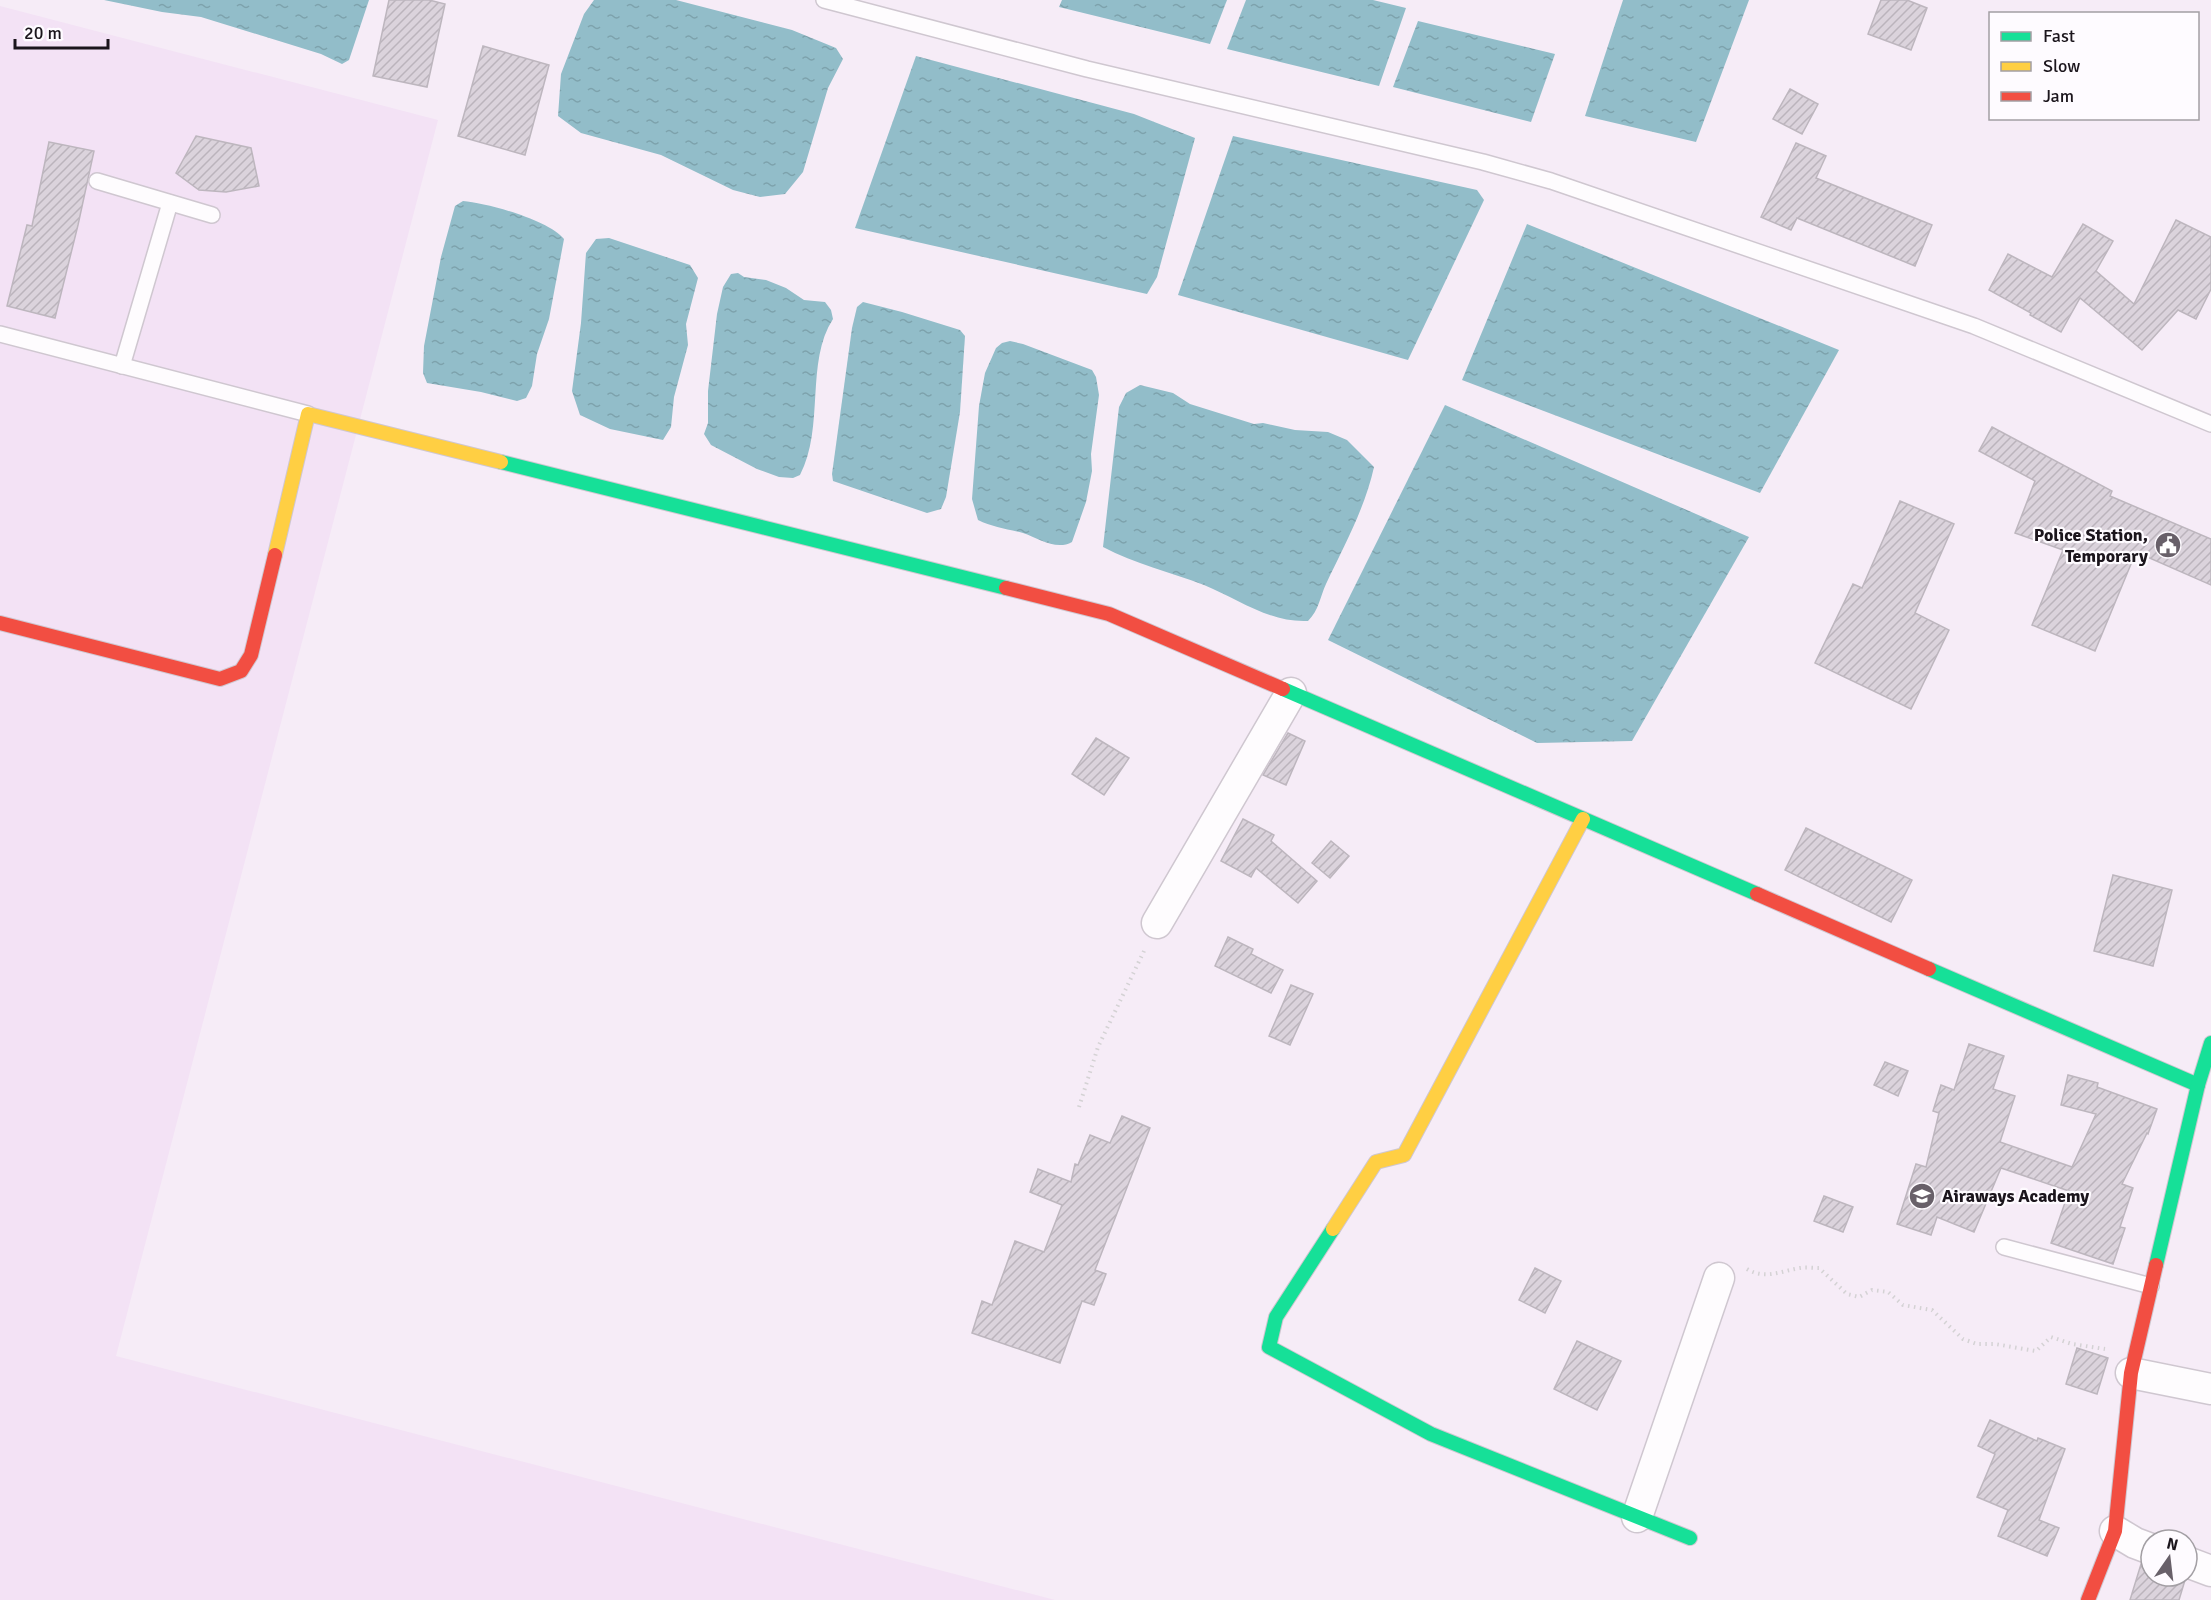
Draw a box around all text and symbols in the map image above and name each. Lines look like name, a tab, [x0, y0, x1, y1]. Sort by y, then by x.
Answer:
scale bar	[15, 12, 108, 50]
legend	[1989, 12, 2199, 120]
text: 20 m	[24, 22, 62, 44]
text: Fast	[2043, 25, 2075, 47]
text: Slow	[2043, 55, 2080, 77]
text: Jam	[2043, 85, 2074, 107]
place label: Police Station, Temporary	[2034, 524, 2148, 567]
public building icon: Police Station, Temporary	[2153, 530, 2183, 560]
school or university icon: Airaways Academy	[1907, 1181, 1937, 1211]
place label: Airaways Academy	[1942, 1185, 2089, 1207]
north arrow	[2139, 1528, 2199, 1588]
text: N	[2165, 1533, 2180, 1555]

